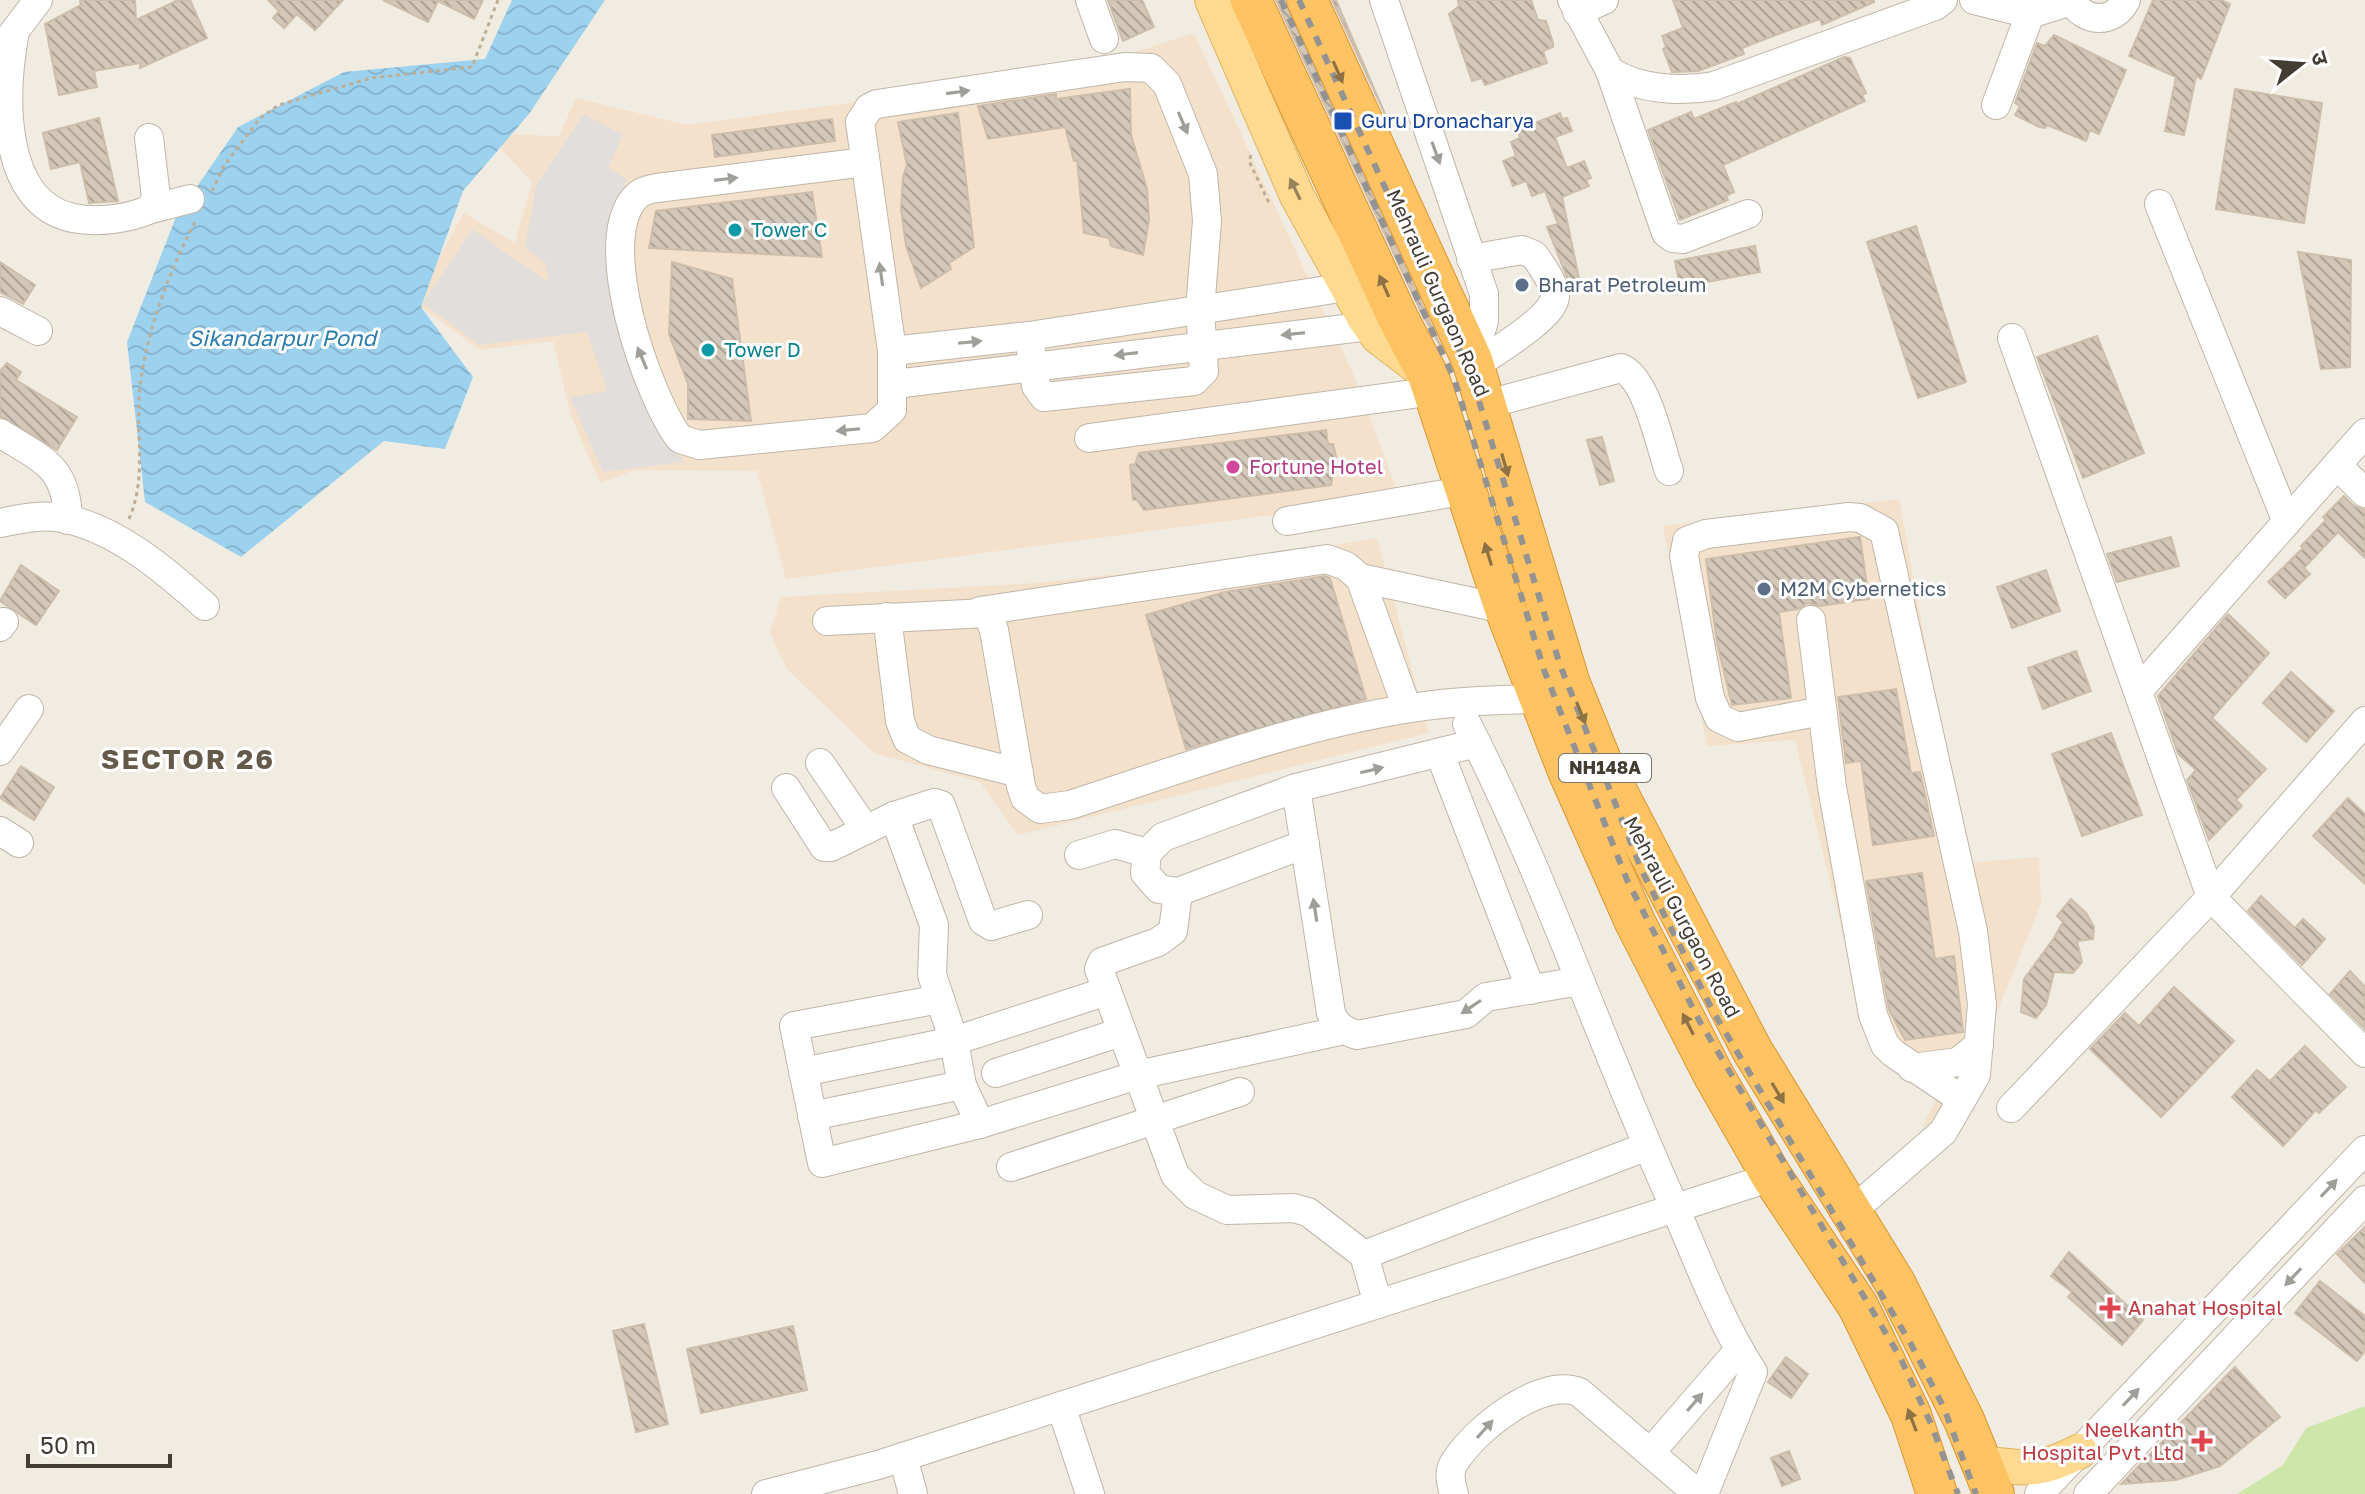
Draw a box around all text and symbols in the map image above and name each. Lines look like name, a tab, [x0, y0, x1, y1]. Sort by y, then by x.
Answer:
north arrow	[2261, 24, 2341, 104]
text: उ	[2306, 48, 2336, 69]
one-way arrow	[1331, 60, 1345, 83]
one-way arrow	[946, 85, 971, 98]
place label: Guru Dronacharya	[1361, 108, 1534, 132]
marker: Guru Dronacharya	[1332, 110, 1354, 132]
one-way arrow	[1177, 111, 1190, 134]
one-way arrow	[1430, 141, 1443, 165]
one-way arrow	[713, 172, 738, 185]
one-way arrow	[1288, 177, 1302, 201]
street label: Mehrauli Gurgaon Road	[1382, 185, 1496, 400]
place label: Tower C	[751, 217, 827, 241]
marker: Tower C	[726, 221, 744, 239]
one-way arrow	[874, 261, 887, 286]
place label: Bharat Petroleum	[1538, 272, 1706, 296]
one-way arrow	[1378, 274, 1391, 298]
marker: Bharat Petroleum	[1513, 276, 1531, 294]
water label: Sikandarpur Pond	[188, 324, 378, 351]
one-way arrow	[1280, 328, 1305, 341]
one-way arrow	[958, 336, 983, 349]
place label: Tower D	[724, 337, 801, 361]
marker: Tower D	[699, 341, 717, 359]
one-way arrow	[635, 347, 648, 370]
one-way arrow	[1113, 348, 1138, 361]
one-way arrow	[835, 424, 860, 437]
one-way arrow	[1499, 453, 1512, 477]
place label: Fortune Hotel	[1249, 454, 1383, 478]
marker: Fortune Hotel	[1224, 458, 1242, 476]
one-way arrow	[1481, 541, 1493, 565]
place label: M2M Cybernetics	[1780, 576, 1946, 600]
marker: M2M Cybernetics	[1755, 580, 1773, 598]
one-way arrow	[1575, 701, 1588, 725]
district label: SECTOR 26	[101, 742, 275, 775]
road number: NH148A	[1559, 754, 1651, 782]
one-way arrow	[1359, 763, 1384, 776]
street label: Mehrauli Gurgaon Road	[1620, 812, 1746, 1021]
one-way arrow	[1308, 897, 1321, 922]
one-way arrow	[1461, 999, 1482, 1014]
one-way arrow	[1681, 1013, 1694, 1036]
one-way arrow	[1771, 1082, 1785, 1104]
one-way arrow	[2320, 1178, 2338, 1197]
one-way arrow	[2284, 1268, 2302, 1287]
place label: Anahat Hospital	[2128, 1295, 2283, 1319]
marker: Anahat Hospital	[2099, 1297, 2121, 1319]
one-way arrow	[2122, 1387, 2140, 1406]
one-way arrow	[1686, 1392, 1703, 1412]
one-way arrow	[1906, 1408, 1918, 1432]
place label: Neelkanth Hospital Pvt. Ltd	[2022, 1417, 2184, 1464]
scale bar	[28, 1418, 170, 1468]
one-way arrow	[1475, 1419, 1493, 1438]
text: 50 m	[40, 1430, 96, 1459]
marker: Neelkanth Hospital Pvt. Ltd	[2191, 1430, 2213, 1452]

